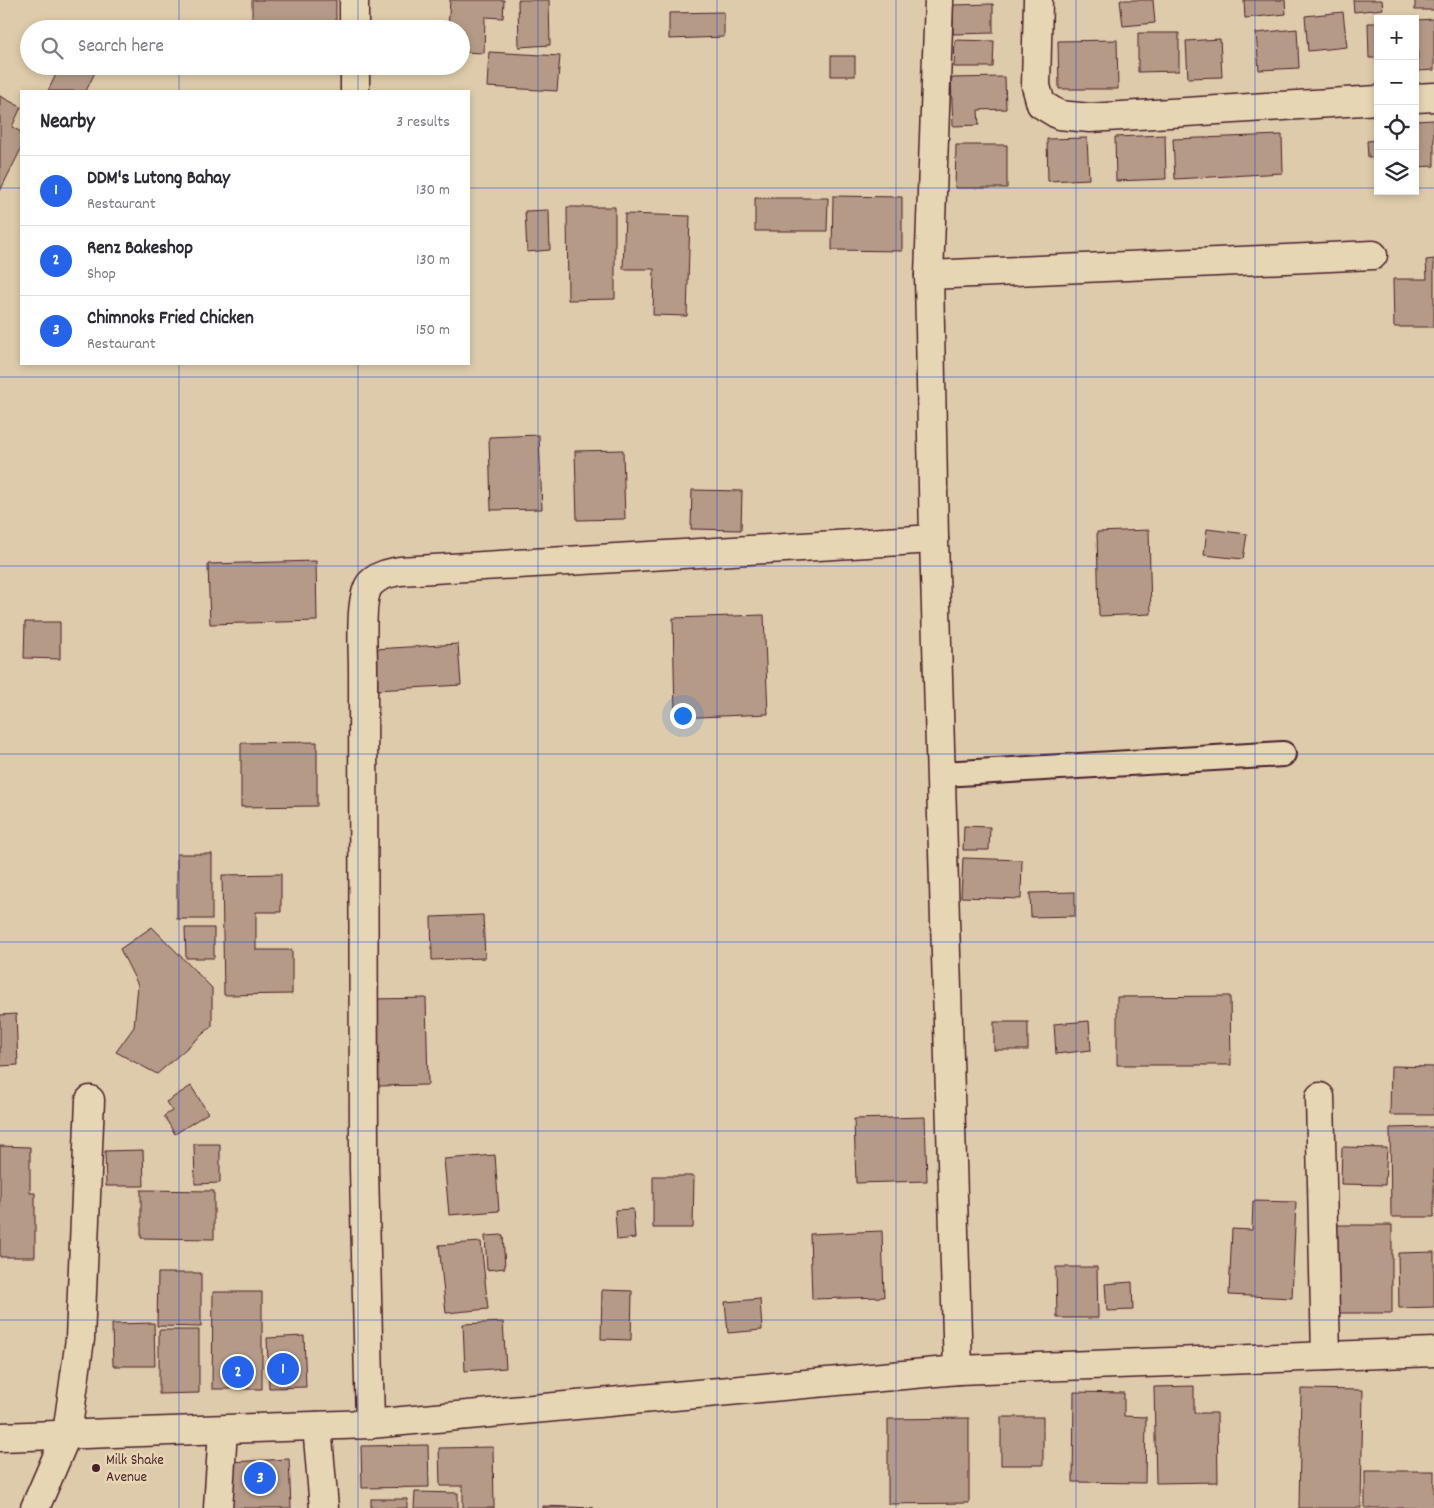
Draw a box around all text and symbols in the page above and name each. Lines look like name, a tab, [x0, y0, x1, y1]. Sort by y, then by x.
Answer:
map controls	[1374, 15, 1419, 195]
button: +	[1374, 15, 1419, 60]
search box	[20, 20, 470, 75]
icon: search	[38, 34, 66, 62]
text: Search here	[78, 34, 164, 61]
button: −	[1374, 60, 1419, 105]
button: locate	[1374, 105, 1419, 150]
text: Nearby	[40, 108, 95, 138]
text: 3 results	[396, 111, 450, 134]
button: layers	[1374, 150, 1419, 195]
text: DDM's Lutong Bahay	[87, 166, 230, 193]
text: 1	[54, 179, 58, 202]
text: 130 m	[416, 179, 450, 202]
text: Restaurant	[87, 193, 156, 216]
text: Renz Bakeshop	[87, 236, 193, 263]
text: 2	[53, 249, 60, 272]
text: 130 m	[416, 249, 450, 272]
text: Shop	[87, 263, 116, 286]
text: Chimnoks Fried Chicken	[87, 306, 254, 333]
text: 3	[52, 319, 60, 342]
text: 150 m	[416, 319, 450, 342]
text: Restaurant	[87, 333, 156, 356]
your location	[670, 703, 696, 729]
pin: 1	[267, 1350, 299, 1388]
pin: 2	[222, 1353, 254, 1391]
place label: Milk Shake Avenue	[106, 1450, 164, 1489]
pin: 3	[244, 1459, 276, 1497]
marker: Milk Shake Avenue	[90, 1462, 102, 1474]

